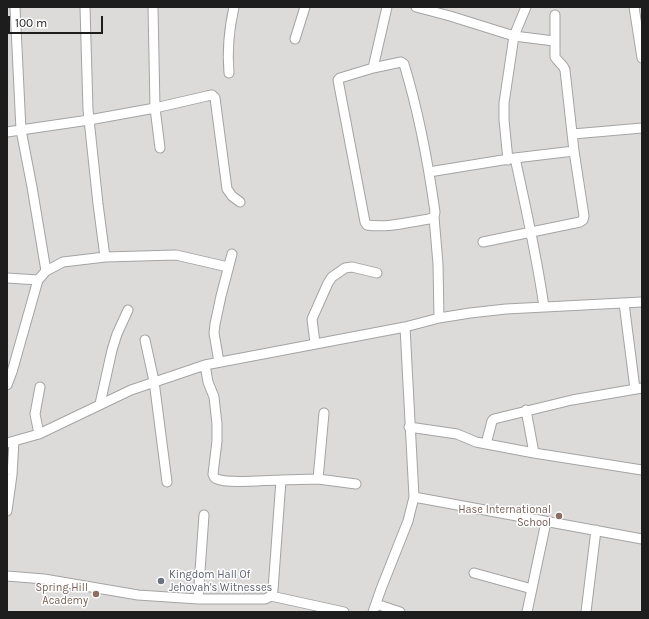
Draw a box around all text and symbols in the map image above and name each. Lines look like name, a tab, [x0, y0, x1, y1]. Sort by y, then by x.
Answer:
scale bar	[10, 8, 105, 34]
text: 100 m	[15, 16, 47, 30]
place label: Hase International School	[458, 503, 551, 529]
marker: Hase International School	[554, 511, 564, 521]
place label: Kingdom Hall Of Jehovah's Witnesses	[169, 568, 272, 594]
marker: Kingdom Hall Of Jehovah's Witnesses	[156, 576, 166, 586]
place label: Spring Hill Academy	[35, 581, 88, 607]
marker: Spring Hill Academy	[91, 589, 101, 599]

